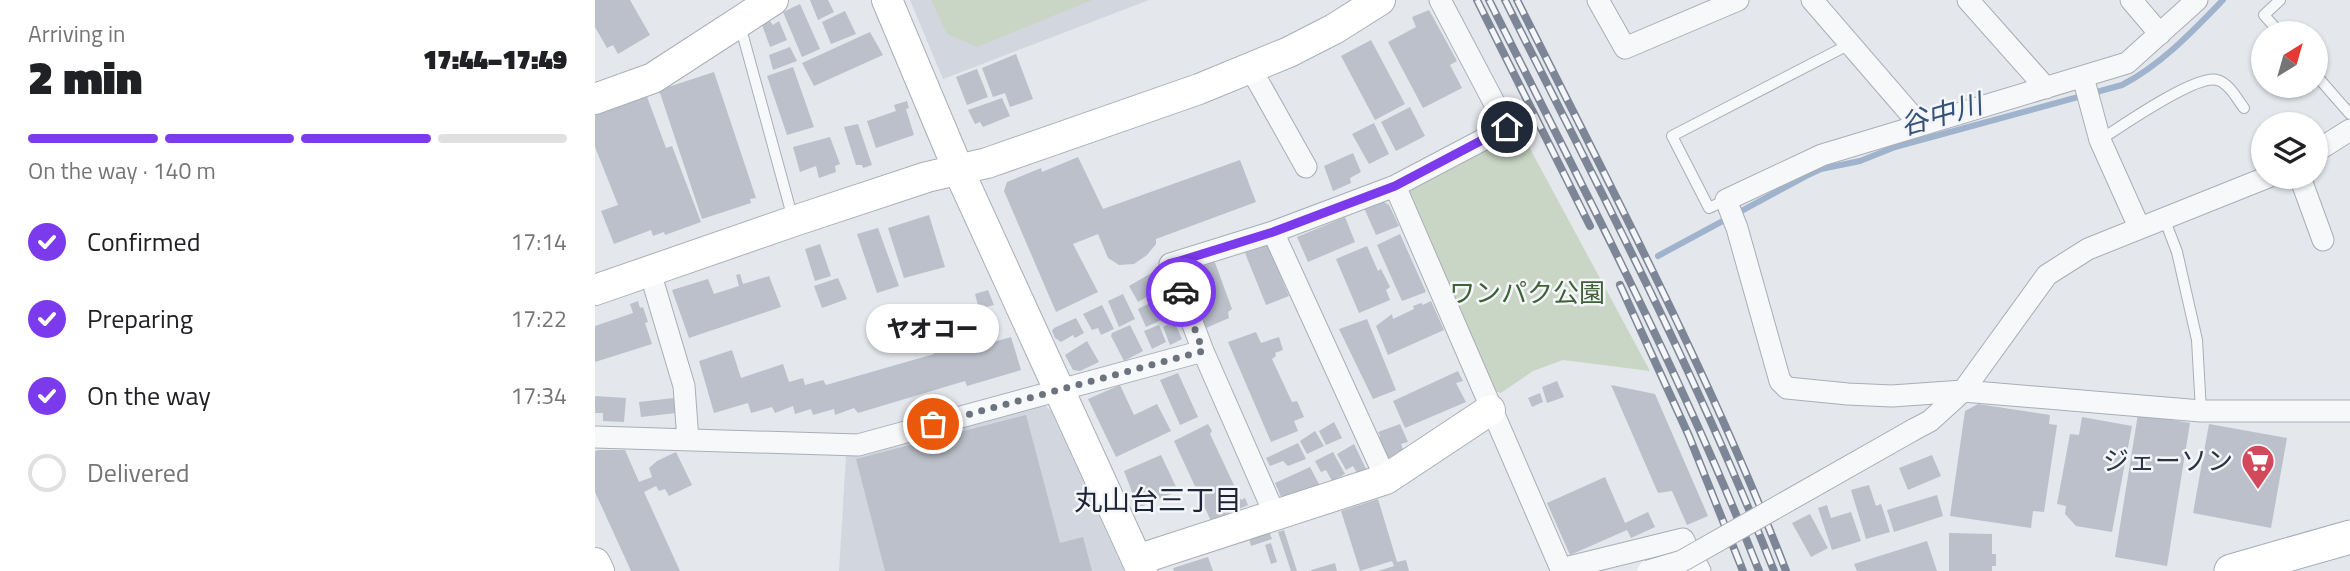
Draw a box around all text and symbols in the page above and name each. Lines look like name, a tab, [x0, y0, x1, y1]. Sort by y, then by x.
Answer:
text: Arriving in	[28, 16, 125, 51]
north arrow	[2251, 21, 2327, 98]
map controls	[2251, 21, 2328, 189]
text: 17:44–17:49	[423, 40, 567, 79]
text: 2 min	[28, 42, 142, 112]
water label: 谷中川	[1895, 80, 1990, 146]
pin	[1477, 97, 1537, 157]
icon: home	[1488, 108, 1526, 146]
button: layers	[2251, 112, 2328, 189]
text: On the way · 140 m	[28, 153, 216, 188]
text: Confirmed	[87, 222, 201, 261]
icon: check	[28, 223, 66, 261]
text: 17:14	[510, 224, 567, 259]
courier	[1146, 257, 1216, 327]
icon: car	[1162, 273, 1200, 311]
park label: ワンパク公園	[1449, 273, 1605, 312]
text: Preparing	[87, 299, 193, 338]
icon: check	[28, 300, 66, 338]
text: 17:22	[510, 301, 567, 336]
callout: ヤオコー	[867, 305, 999, 354]
text: ヤオコー	[887, 311, 979, 346]
text: On the way	[87, 376, 211, 415]
icon: check	[28, 377, 66, 415]
text: 17:34	[510, 378, 567, 413]
pin	[903, 394, 963, 454]
icon: bag	[914, 405, 952, 443]
place label: ジェーソン	[2103, 441, 2233, 480]
supermarket icon: ジェーソン	[2239, 442, 2277, 491]
text: Delivered	[87, 453, 190, 492]
district label: 丸山台三丁目	[1074, 478, 1242, 521]

